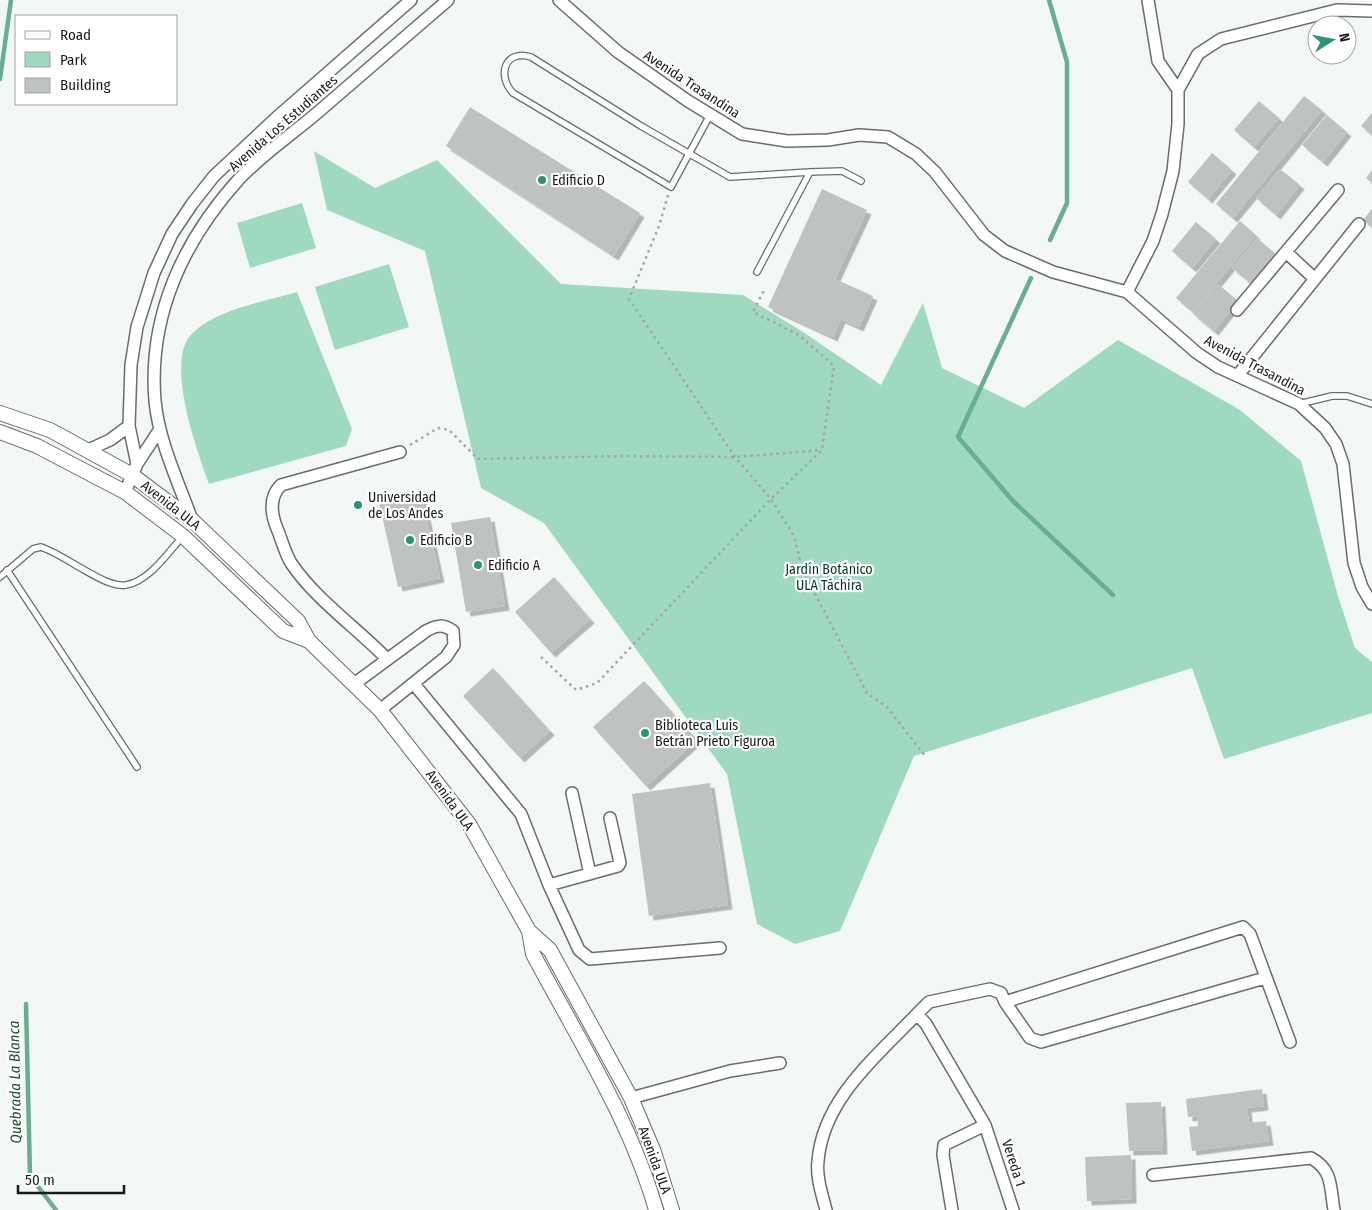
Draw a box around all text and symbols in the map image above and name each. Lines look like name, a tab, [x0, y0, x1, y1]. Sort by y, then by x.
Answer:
legend	[15, 15, 178, 105]
north arrow	[1307, 15, 1357, 65]
text: Road	[60, 26, 91, 44]
text: N	[1335, 32, 1353, 43]
street label: Avenida Trasandina	[640, 47, 743, 122]
text: Park	[60, 51, 87, 69]
street label: Avenida Los Estudiantes	[226, 72, 341, 175]
text: Building	[60, 76, 111, 94]
place label: Edificio D	[552, 172, 605, 189]
marker: Edificio D	[536, 174, 548, 186]
street label: Avenida Trasandina	[1201, 332, 1308, 399]
street label: Avenida ULA	[138, 477, 204, 534]
place label: Universidad de Los Andes	[368, 489, 443, 522]
marker: Universidad de Los Andes	[352, 499, 364, 511]
place label: Edificio B	[420, 532, 473, 549]
marker: Edificio B	[404, 534, 416, 546]
place label: Edificio A	[488, 557, 541, 574]
marker: Edificio A	[472, 559, 484, 571]
park label: Jardín Botánico ULA Táchira	[785, 561, 873, 594]
place label: Biblioteca Luis Betrán Prieto Figuroa	[655, 717, 775, 750]
marker: Biblioteca Luis Betrán Prieto Figuroa	[639, 727, 651, 739]
street label: Avenida ULA	[422, 767, 478, 834]
water label: Quebrada La Blanca	[5, 1020, 25, 1144]
street label: Avenida ULA	[634, 1124, 675, 1197]
street label: Vereda 1	[998, 1138, 1029, 1189]
scale bar	[18, 1162, 124, 1194]
text: 50 m	[25, 1171, 55, 1189]

